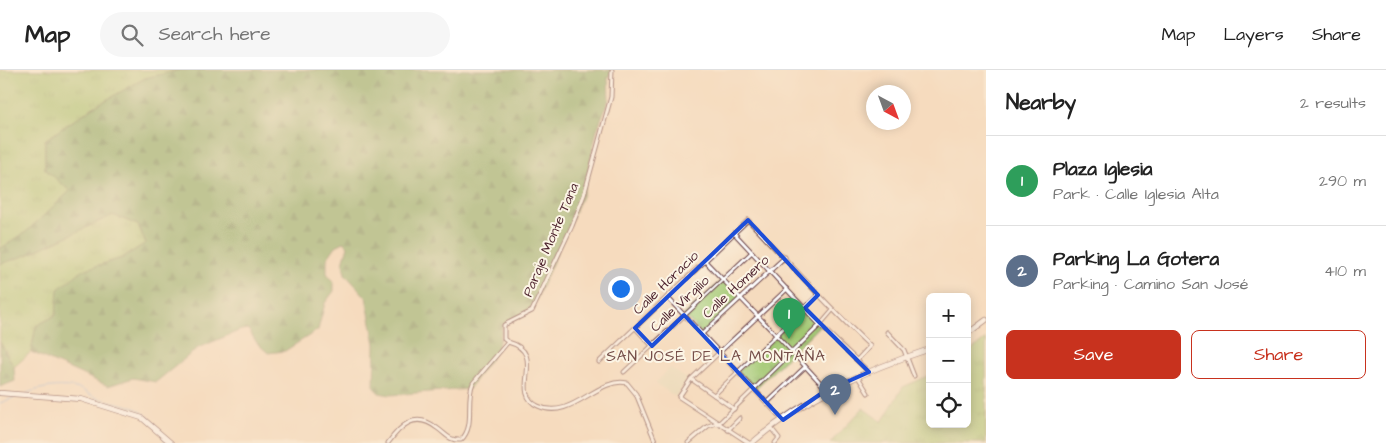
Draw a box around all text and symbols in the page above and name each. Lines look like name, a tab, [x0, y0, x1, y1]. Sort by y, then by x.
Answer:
search box	[100, 12, 450, 57]
text: Map	[25, 18, 70, 52]
icon: search	[118, 21, 146, 49]
text: Search here	[158, 21, 271, 48]
text: Map	[1161, 22, 1195, 47]
text: Layers	[1223, 22, 1284, 47]
text: Share	[1312, 22, 1361, 47]
north arrow	[866, 85, 911, 130]
text: Nearby	[1006, 88, 1076, 117]
text: 2 results	[1300, 92, 1366, 114]
text: Plaza Iglesia	[1053, 156, 1152, 183]
text: 1	[1021, 170, 1023, 192]
text: 290 m	[1319, 170, 1366, 192]
street label: Paraje Monte Tana	[518, 180, 584, 300]
text: Park · Calle Iglesia Alta	[1053, 183, 1219, 205]
street label: Calle Horacio	[629, 246, 703, 320]
text: Parking La Gotera	[1053, 246, 1219, 273]
street label: Calle Homero	[698, 251, 774, 323]
text: 2	[1017, 260, 1027, 282]
text: 410 m	[1324, 260, 1366, 282]
street label: Calle Virgilio	[646, 271, 714, 337]
text: Parking · Camino San José	[1053, 273, 1248, 295]
your location	[608, 276, 634, 302]
map controls	[926, 293, 971, 428]
button: +	[926, 293, 971, 338]
pin: 1	[773, 298, 805, 339]
button: Save	[1006, 330, 1181, 379]
button: Share	[1191, 330, 1366, 379]
button: −	[926, 338, 971, 383]
district label: SAN JOSÉ DE LA MONTAÑA	[606, 346, 826, 367]
pin: 2	[819, 374, 851, 415]
button: locate	[926, 383, 971, 428]

